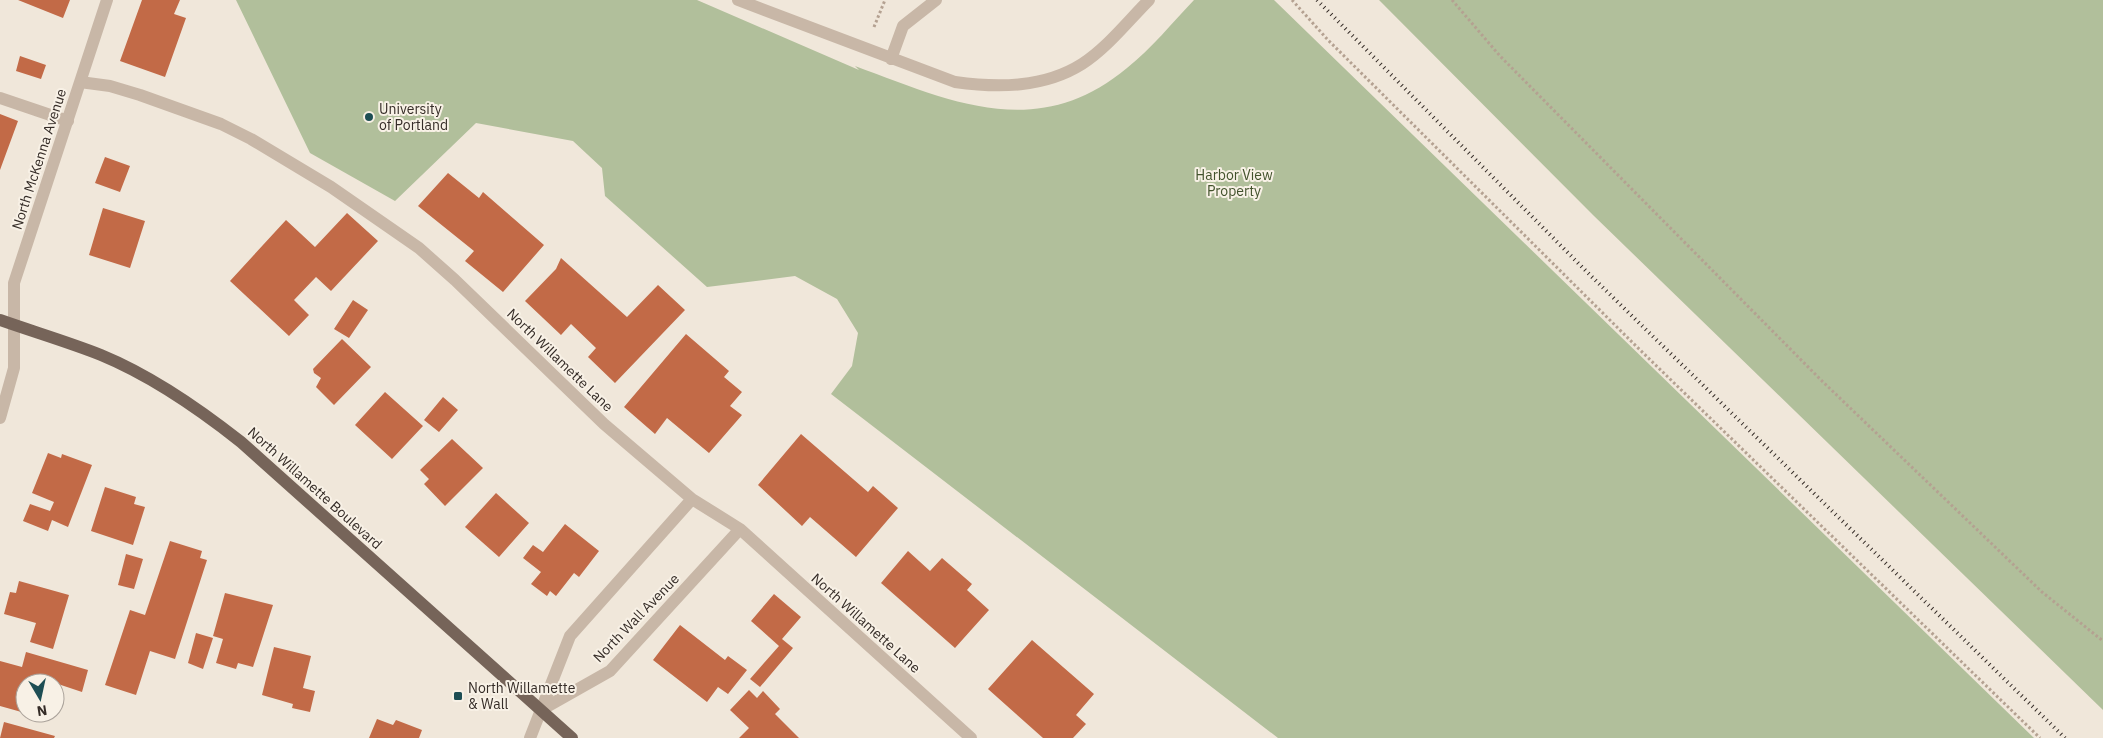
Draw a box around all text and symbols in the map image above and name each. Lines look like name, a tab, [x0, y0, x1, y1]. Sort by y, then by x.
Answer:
street label: North McKenna Avenue	[8, 86, 70, 232]
place label: University of Portland	[379, 100, 448, 134]
marker: University of Portland	[363, 111, 375, 123]
park label: Harbor View Property	[1195, 166, 1273, 200]
street label: North Willamette Lane	[503, 305, 617, 416]
street label: North Willamette Boulevard	[244, 423, 386, 553]
street label: North Willamette Lane	[808, 569, 925, 677]
street label: North Wall Avenue	[589, 570, 683, 666]
north arrow	[15, 673, 65, 723]
place label: North Willamette & Wall	[468, 679, 576, 713]
marker: North Willamette & Wall	[452, 690, 464, 702]
text: N	[36, 701, 48, 721]

